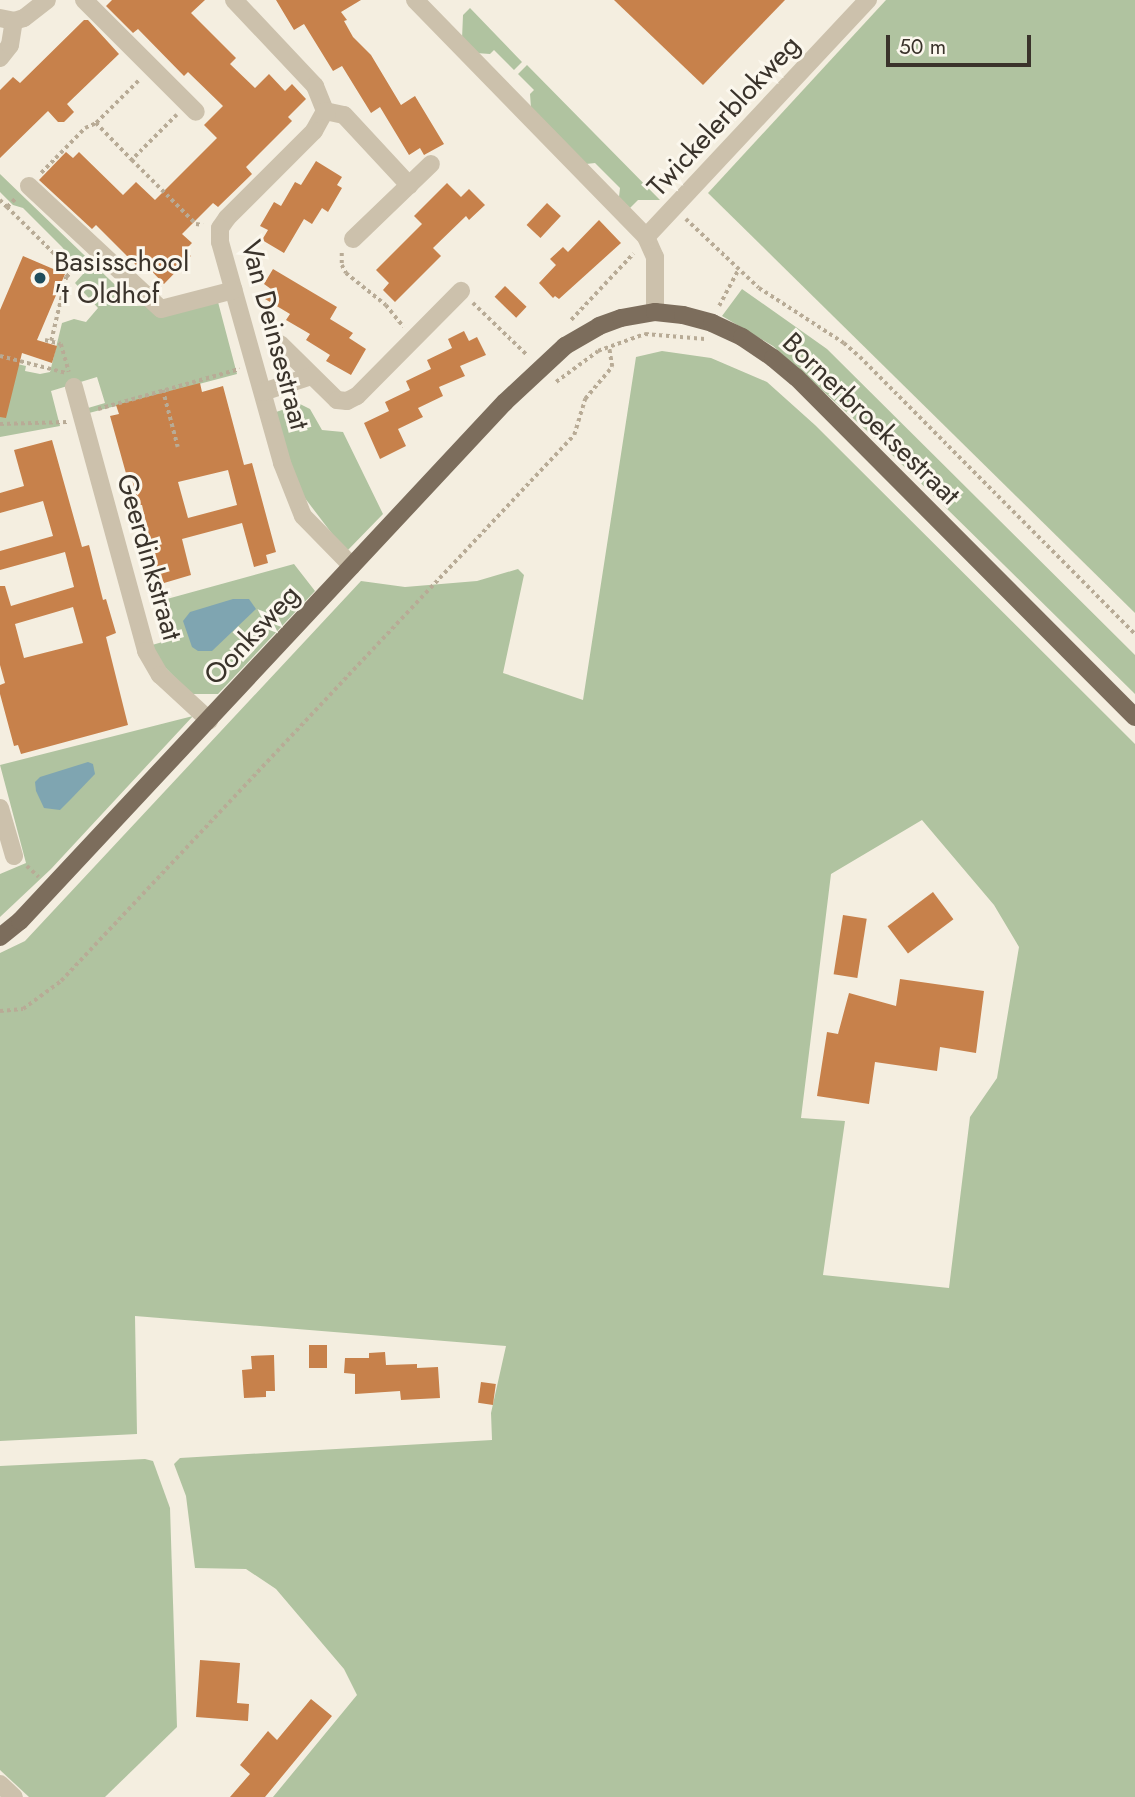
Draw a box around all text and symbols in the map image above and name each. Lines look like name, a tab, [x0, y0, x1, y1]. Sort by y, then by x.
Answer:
scale bar	[890, 21, 1035, 65]
street label: Twickelerblokweg	[641, 28, 807, 204]
text: 50 m	[899, 32, 946, 62]
street label: Van Deinsestraat	[234, 237, 316, 433]
place label: Basisschool 't Oldhof	[54, 245, 189, 311]
marker: Basisschool 't Oldhof	[32, 270, 48, 286]
street label: Bornerbroeksestraat	[775, 326, 967, 512]
street label: Geerdinkstraat	[109, 470, 189, 644]
street label: Oonksweg	[197, 578, 307, 692]

